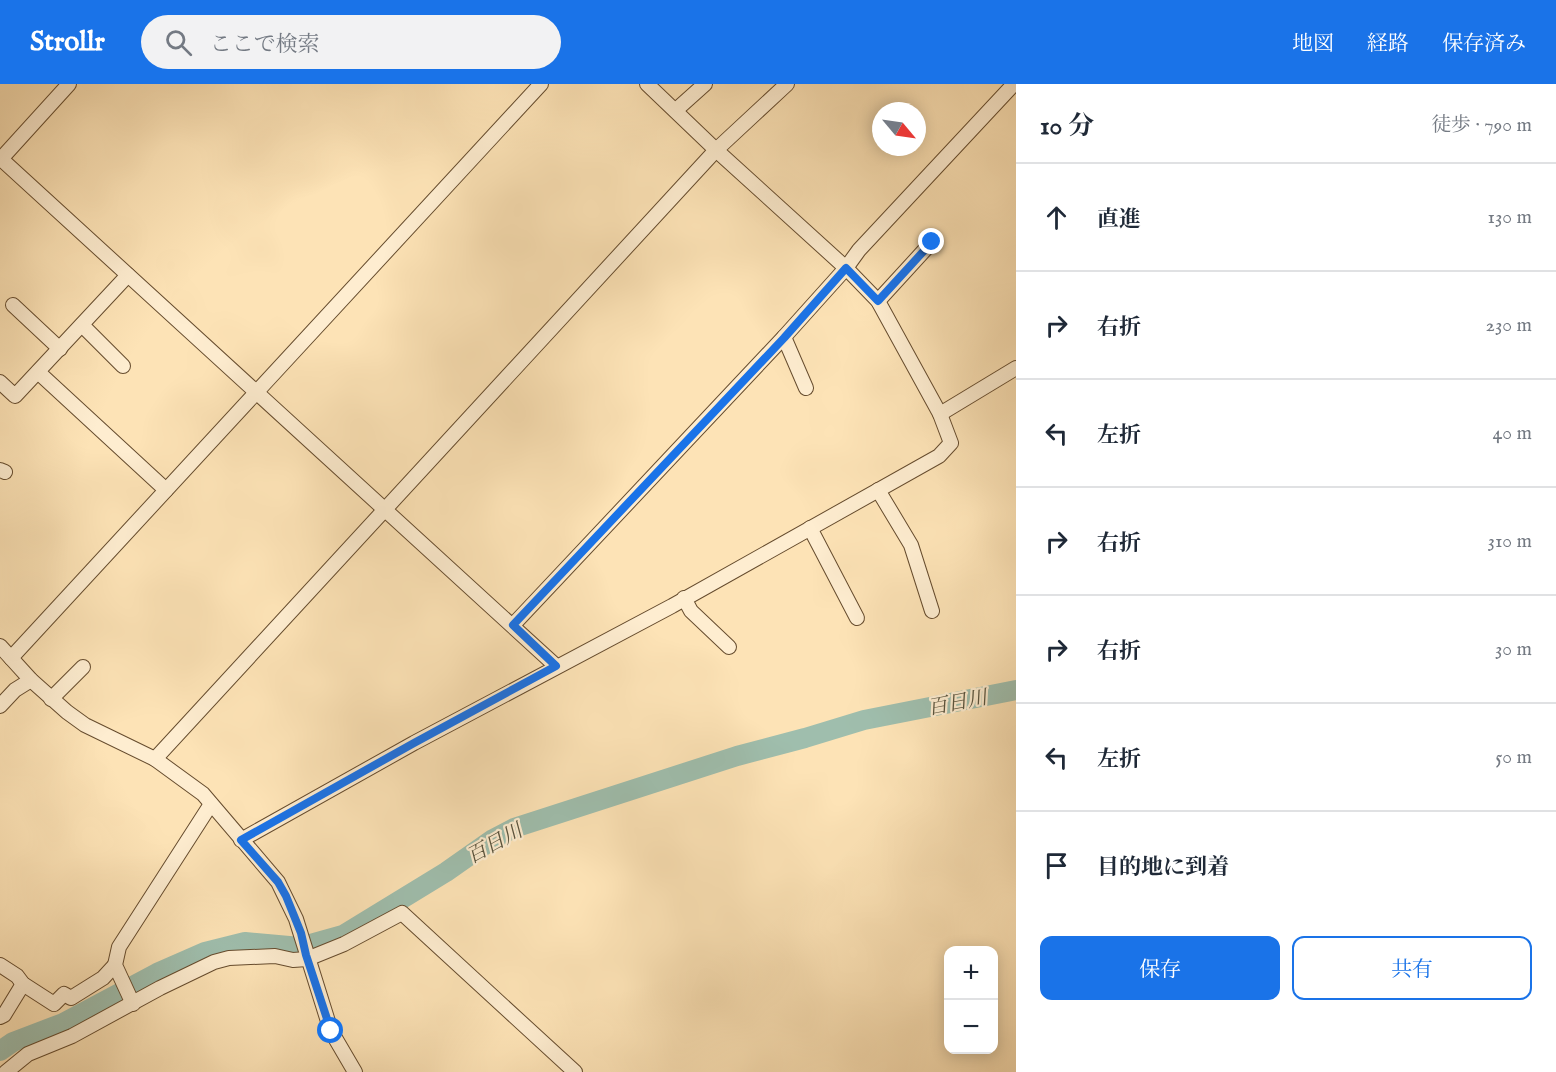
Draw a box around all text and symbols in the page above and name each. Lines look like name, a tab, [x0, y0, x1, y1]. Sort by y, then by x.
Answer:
search box	[141, 15, 561, 69]
text: Strollr	[30, 25, 105, 60]
icon: search	[162, 26, 195, 59]
text: ここで検索	[210, 31, 320, 59]
text: 地図	[1292, 31, 1334, 58]
text: 経路	[1367, 31, 1409, 58]
text: 保存済み	[1442, 31, 1526, 58]
north arrow	[872, 102, 926, 156]
text: 10 分	[1040, 110, 1094, 143]
text: 徒歩 · 790 m	[1431, 113, 1532, 138]
icon: ahead	[1040, 201, 1073, 234]
text: 130 m	[1487, 205, 1532, 230]
text: 直進	[1097, 206, 1141, 234]
route end	[918, 228, 944, 254]
icon: right	[1040, 309, 1073, 342]
text: 230 m	[1486, 313, 1532, 338]
text: 右折	[1097, 314, 1141, 342]
icon: left	[1040, 417, 1073, 450]
text: 40 m	[1493, 421, 1532, 446]
text: 左折	[1097, 422, 1141, 450]
icon: right	[1040, 525, 1073, 558]
text: 310 m	[1488, 529, 1532, 554]
text: 右折	[1097, 530, 1141, 558]
icon: right	[1040, 633, 1073, 666]
text: 30 m	[1495, 637, 1532, 662]
text: 右折	[1097, 638, 1141, 666]
water label: 百日川	[925, 685, 991, 721]
icon: left	[1040, 741, 1073, 774]
text: 50 m	[1495, 745, 1532, 770]
text: 左折	[1097, 746, 1141, 774]
water label: 百日川	[462, 818, 529, 870]
icon: arrive	[1040, 849, 1073, 882]
text: 目的地に到着	[1097, 854, 1229, 882]
button: 保存	[1040, 936, 1280, 1000]
button: 共有	[1292, 936, 1532, 1000]
map controls	[944, 946, 998, 1054]
button: +	[944, 946, 998, 1000]
button: −	[944, 1000, 998, 1054]
route start	[317, 1017, 343, 1043]

